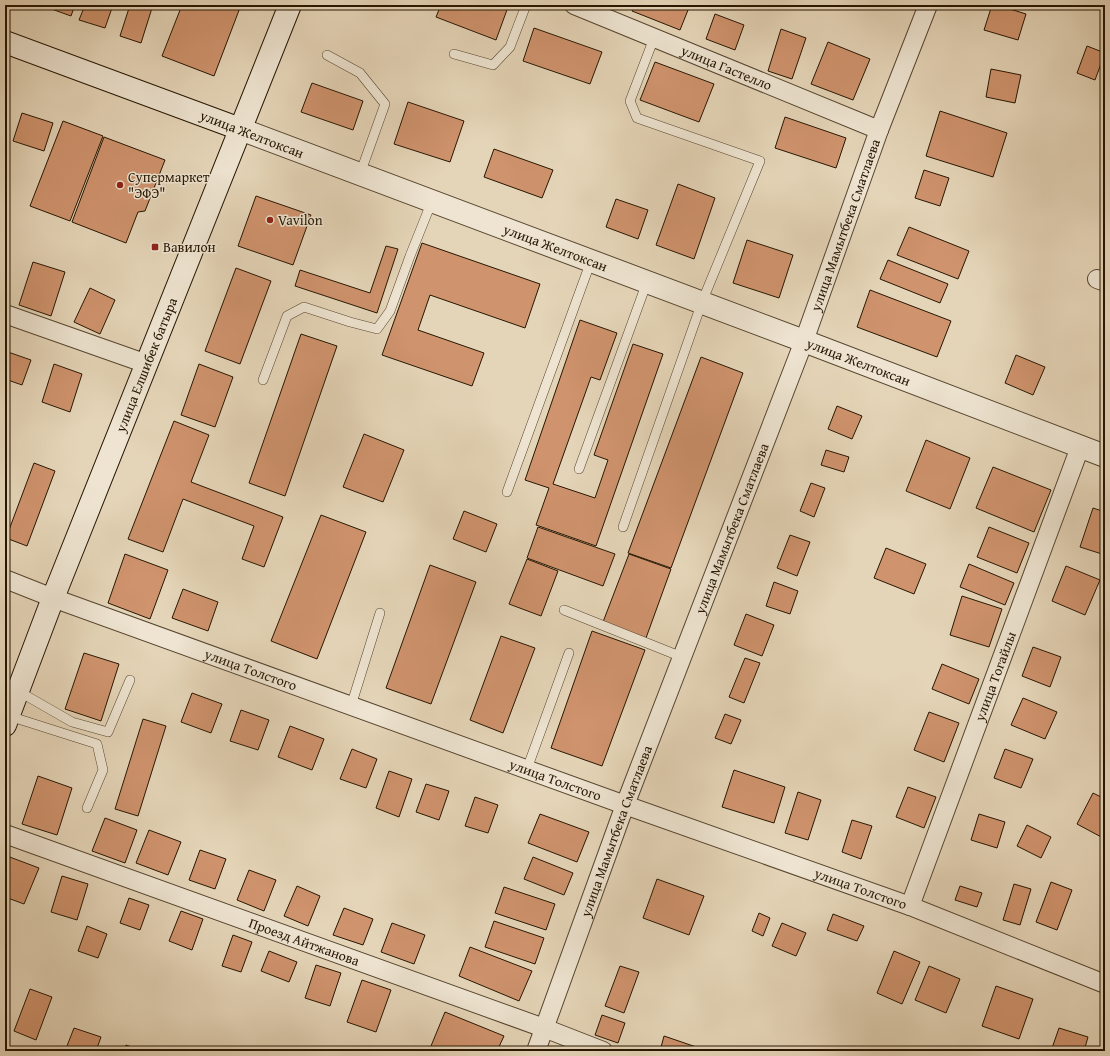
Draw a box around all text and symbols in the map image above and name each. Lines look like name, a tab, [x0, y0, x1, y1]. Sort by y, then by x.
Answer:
street label: улица Гастелло	[677, 40, 775, 95]
street label: улица Желтоксан	[196, 105, 307, 163]
street label: улица Мамытбека Сматлаева	[805, 136, 885, 315]
place label: Супермаркет "ЭФЭ"	[128, 167, 210, 203]
marker: Супермаркет "ЭФЭ"	[115, 180, 125, 190]
place label: Vavilon	[278, 210, 323, 230]
marker: Vavilon	[265, 215, 275, 225]
street label: улица Желтоксан	[500, 219, 610, 276]
place label: Вавилон	[163, 237, 216, 257]
marker: Вавилон	[150, 242, 160, 252]
street label: улица Елшибек батыра	[110, 294, 182, 436]
street label: улица Желтоксан	[803, 333, 914, 391]
street label: улица Мамытбека Сматлаева	[689, 440, 774, 618]
street label: улица Тогайлы	[969, 628, 1021, 725]
street label: улица Толстого	[201, 643, 300, 695]
street label: улица Мамытбека Сматлаева	[575, 742, 657, 921]
street label: улица Толстого	[506, 754, 604, 806]
street label: улица Толстого	[811, 863, 910, 914]
street label: Проезд Айтжанова	[246, 913, 363, 971]

